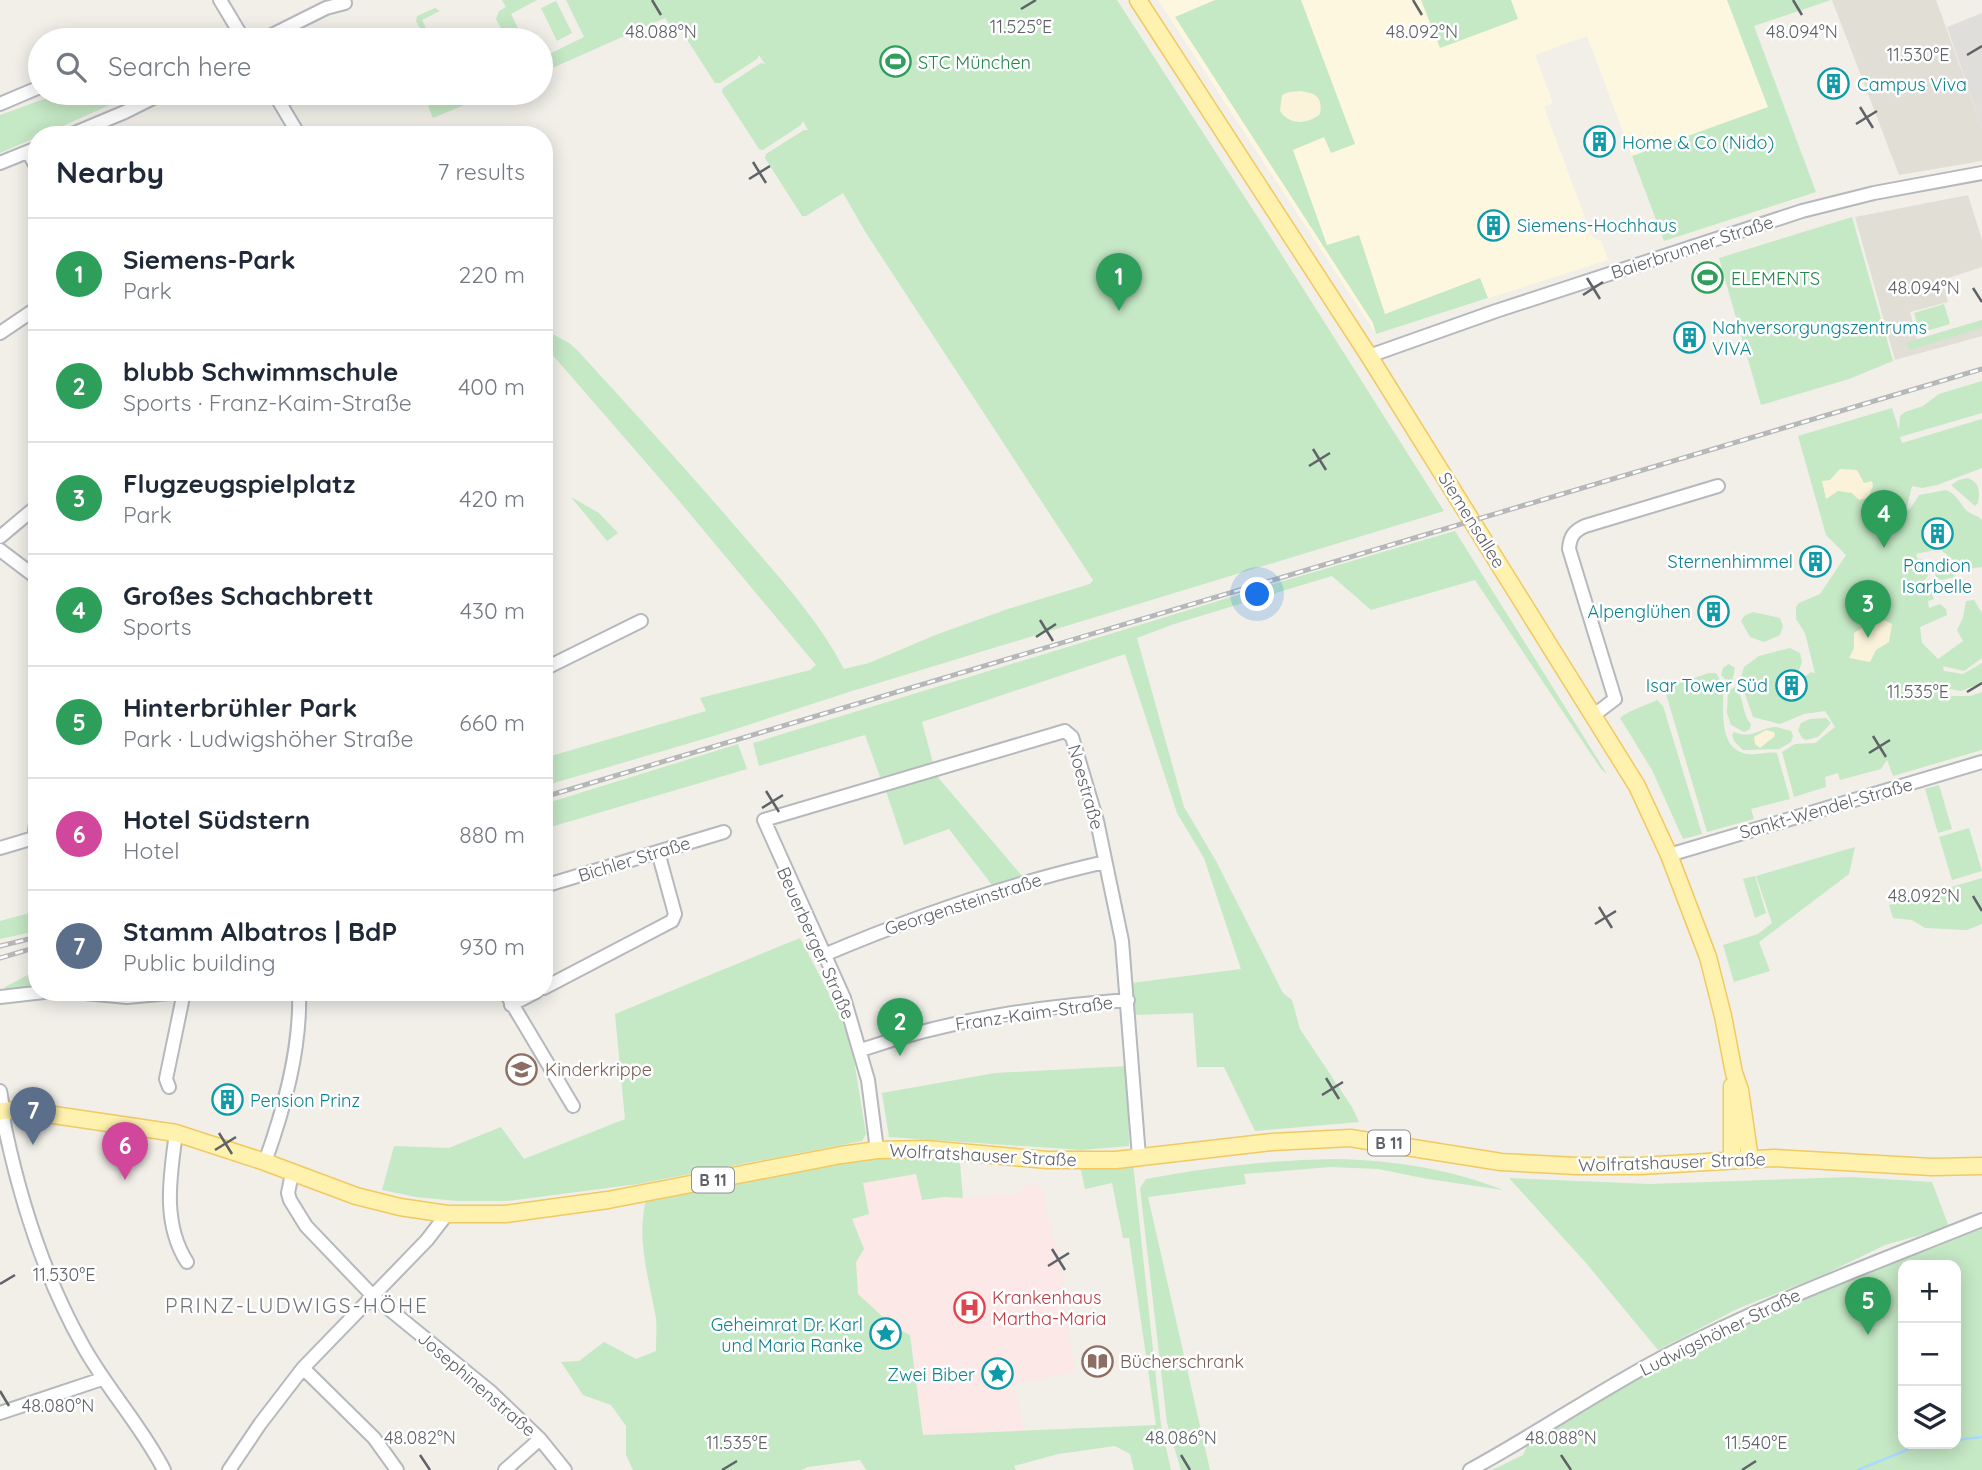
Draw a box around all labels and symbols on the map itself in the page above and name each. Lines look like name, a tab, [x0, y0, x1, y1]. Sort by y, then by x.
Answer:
text: 11.525°E	[990, 15, 1052, 38]
text: 48.088°N	[625, 20, 697, 43]
text: 48.092°N	[1386, 20, 1458, 43]
text: 48.094°N	[1766, 20, 1838, 43]
text: 11.530°E	[1887, 43, 1949, 66]
sports icon: STC München	[878, 45, 912, 79]
place label: STC München	[918, 51, 1031, 74]
building icon: Campus Viva	[1817, 67, 1851, 101]
place label: Campus Viva	[1857, 73, 1967, 96]
building icon: Home & Co (Nido)	[1582, 125, 1616, 159]
place label: Home & Co (Nido)	[1622, 131, 1774, 154]
building icon: Siemens-Hochhaus	[1477, 208, 1511, 242]
street label: Baierbrunner Straße	[1608, 210, 1776, 284]
place label: Siemens-Hochhaus	[1517, 214, 1677, 237]
pin: 1	[1096, 253, 1142, 311]
sports icon: ELEMENTS	[1691, 261, 1725, 295]
place label: ELEMENTS	[1731, 267, 1820, 290]
text: 48.094°N	[1888, 276, 1960, 299]
place label: Nahversorgungszentrums VIVA	[1712, 316, 1927, 360]
building icon: Nahversorgungszentrums VIVA	[1672, 320, 1706, 354]
street label: Siemensallee	[1433, 468, 1511, 572]
pin: 4	[1861, 490, 1907, 548]
building icon: Pandion Isarbelle	[1920, 517, 1954, 551]
building icon: Sternenhimmel	[1799, 544, 1833, 578]
place label: Sternenhimmel	[1668, 550, 1793, 573]
place label: Pandion Isarbelle	[1902, 554, 1972, 598]
your location	[1240, 577, 1274, 611]
pin: 3	[1845, 580, 1891, 638]
building icon: Alpenglühen	[1697, 594, 1731, 628]
place label: Alpenglühen	[1587, 600, 1691, 623]
building icon: Isar Tower Süd	[1774, 668, 1808, 702]
place label: Isar Tower Süd	[1646, 674, 1768, 697]
text: 11.535°E	[1887, 680, 1949, 703]
street label: Noestraße	[1063, 742, 1109, 832]
street label: Sankt-Wendel-Straße	[1737, 772, 1915, 844]
street label: Bichler Straße	[575, 831, 693, 887]
street label: Beuerberger Straße	[772, 863, 860, 1023]
street label: Georgensteinstraße	[882, 868, 1044, 940]
text: 48.092°N	[1888, 884, 1960, 907]
street label: Franz-Kaim-Straße	[954, 991, 1114, 1035]
pin: 2	[877, 998, 923, 1056]
school or university icon: Kinderkrippe	[505, 1052, 539, 1086]
place label: Kinderkrippe	[545, 1058, 652, 1081]
building icon: Pension Prinz	[210, 1083, 244, 1117]
pin: 7	[10, 1087, 56, 1145]
place label: Pension Prinz	[250, 1089, 360, 1112]
pin: 6	[102, 1122, 148, 1180]
road number: B 11	[1368, 1130, 1410, 1156]
street label: Wolfratshauser Straße	[889, 1139, 1077, 1171]
street label: Wolfratshauser Straße	[1578, 1147, 1766, 1177]
road number: B 11	[692, 1168, 734, 1192]
text: 11.530°E	[33, 1263, 95, 1286]
pin: 5	[1845, 1277, 1891, 1335]
street label: Ludwigshöher Straße	[1636, 1283, 1804, 1381]
place label: Krankenhaus Martha-Maria	[992, 1286, 1106, 1330]
hospital icon: Krankenhaus Martha-Maria	[952, 1290, 986, 1324]
district label: PRINZ-LUDWIGS-HÖHE	[165, 1292, 429, 1318]
place label: Geheimrat Dr. Karl und Maria Ranke	[711, 1313, 863, 1357]
place icon: Geheimrat Dr. Karl und Maria Ranke	[869, 1317, 903, 1351]
street label: Josephinenstraße	[413, 1326, 541, 1442]
library icon: Bücherschrank	[1080, 1344, 1114, 1378]
place label: Bücherschrank	[1120, 1350, 1244, 1373]
place icon: Zwei Biber	[981, 1357, 1015, 1391]
place label: Zwei Biber	[887, 1363, 975, 1386]
text: 48.080°N	[22, 1394, 94, 1417]
text: 48.082°N	[384, 1426, 456, 1449]
text: 48.086°N	[1145, 1426, 1217, 1449]
text: 48.088°N	[1525, 1426, 1597, 1449]
text: 11.535°E	[706, 1431, 768, 1454]
text: 11.540°E	[1725, 1431, 1787, 1454]

